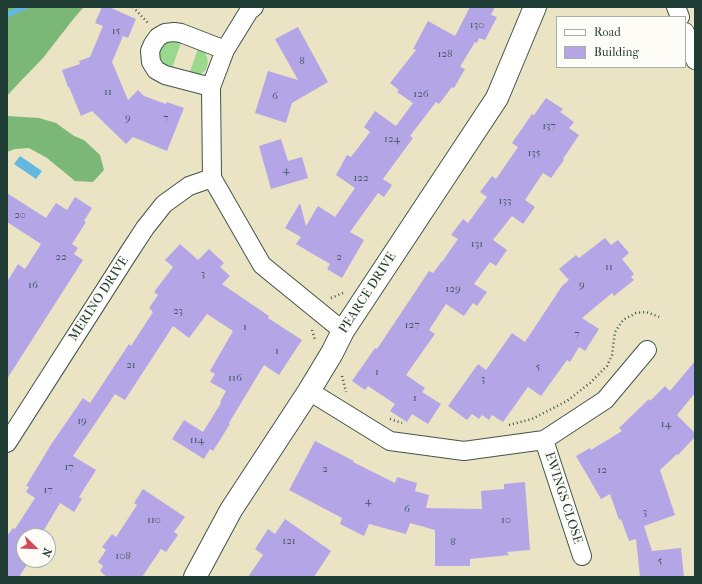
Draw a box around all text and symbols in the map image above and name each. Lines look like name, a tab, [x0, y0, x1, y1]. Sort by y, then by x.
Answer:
legend	[556, 16, 686, 68]
house number: 130	[470, 18, 484, 32]
house number: 15	[112, 24, 120, 38]
text: Road	[594, 25, 621, 39]
text: Building	[594, 45, 639, 59]
house number: 128	[437, 47, 453, 61]
house number: 8	[299, 54, 305, 68]
house number: 11	[104, 85, 112, 99]
house number: 126	[413, 87, 429, 101]
house number: 6	[272, 89, 278, 103]
house number: 9	[125, 111, 131, 125]
house number: 7	[163, 111, 169, 125]
house number: 137	[542, 119, 556, 133]
house number: 124	[384, 132, 400, 146]
house number: 135	[527, 146, 541, 160]
house number: 4	[283, 163, 289, 177]
house number: 122	[353, 171, 369, 185]
house number: 133	[499, 194, 511, 208]
house number: 20	[14, 208, 26, 222]
house number: 131	[471, 237, 483, 251]
house number: 22	[55, 250, 67, 264]
house number: 2	[336, 250, 342, 264]
street label: PEARCE DRIVE	[336, 250, 400, 336]
street label: MERINO DRIVE	[66, 254, 132, 344]
house number: 11	[605, 260, 613, 274]
house number: 3	[201, 267, 205, 281]
house number: 16	[28, 278, 38, 292]
house number: 9	[579, 278, 585, 292]
house number: 129	[445, 282, 461, 296]
house number: 23	[173, 304, 183, 318]
house number: 127	[405, 318, 419, 332]
house number: 1	[243, 320, 247, 334]
house number: 7	[574, 327, 580, 341]
house number: 1	[275, 344, 279, 358]
house number: 21	[126, 358, 136, 372]
house number: 5	[536, 360, 540, 374]
house number: 1	[375, 365, 379, 379]
house number: 116	[228, 371, 242, 385]
house number: 3	[481, 372, 485, 386]
house number: 1	[413, 391, 417, 405]
house number: 19	[77, 414, 87, 428]
house number: 14	[661, 417, 671, 431]
house number: 114	[190, 433, 204, 447]
street label: EWINGS CLOSE	[541, 450, 585, 546]
house number: 17	[64, 460, 74, 474]
house number: 2	[322, 462, 328, 476]
house number: 12	[597, 463, 607, 477]
house number: 17	[43, 483, 53, 497]
house number: 4	[365, 494, 371, 508]
house number: 6	[404, 502, 410, 516]
house number: 3	[643, 505, 647, 519]
house number: 110	[147, 513, 161, 527]
house number: 10	[501, 513, 511, 527]
north arrow	[16, 528, 56, 568]
house number: 121	[282, 534, 296, 548]
house number: 8	[450, 535, 456, 549]
text: N	[39, 546, 54, 559]
house number: 108	[115, 549, 131, 563]
house number: 5	[658, 554, 662, 568]

